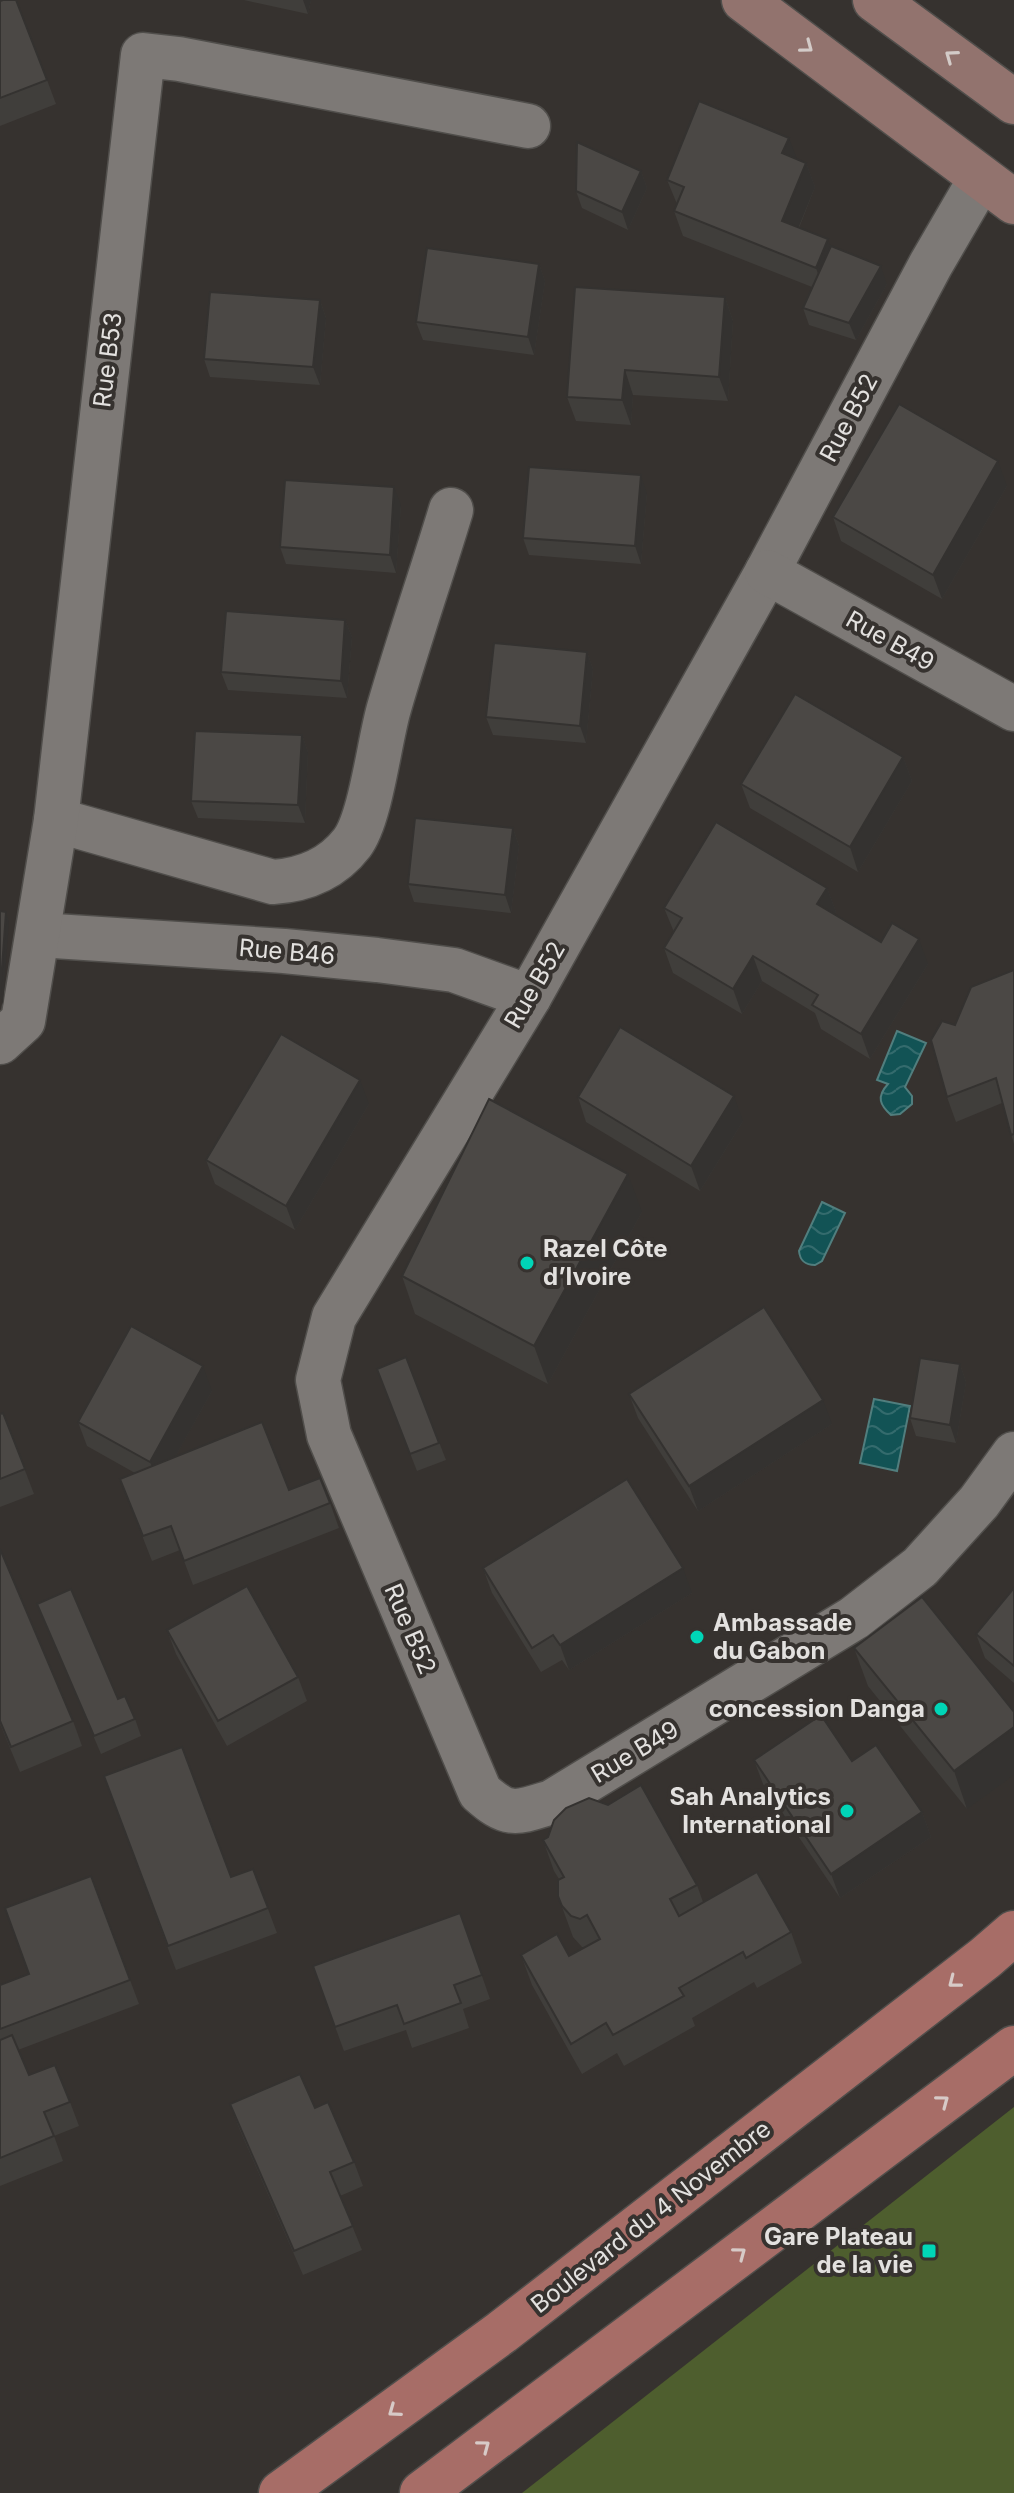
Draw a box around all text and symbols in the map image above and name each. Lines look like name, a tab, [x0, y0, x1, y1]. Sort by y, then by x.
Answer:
one-way arrow	[798, 37, 813, 51]
one-way arrow	[945, 51, 960, 66]
street label: Rue B53	[87, 311, 128, 409]
street label: Rue B52	[813, 369, 884, 467]
street label: Rue B49	[841, 604, 939, 677]
street label: Rue B46	[238, 933, 336, 970]
street label: Rue B52	[498, 936, 571, 1033]
place label: Razel Côte d’Ivoire	[543, 1234, 668, 1291]
marker: Razel Côte d’Ivoire	[518, 1254, 536, 1272]
street label: Rue B52	[378, 1579, 442, 1678]
place label: Ambassade du Gabon	[713, 1608, 852, 1665]
marker: Ambassade du Gabon	[688, 1628, 706, 1646]
place label: concession Danga	[709, 1694, 925, 1723]
marker: concession Danga	[932, 1700, 950, 1718]
street label: Rue B49	[586, 1714, 684, 1789]
place label: Sah Analytics International	[669, 1782, 831, 1839]
marker: Sah Analytics International	[838, 1802, 856, 1820]
one-way arrow	[948, 1973, 963, 1987]
one-way arrow	[934, 2097, 948, 2111]
street label: Boulevard du 4 Novembre	[525, 2114, 776, 2319]
place label: Gare Plateau de la vie	[764, 2222, 913, 2279]
marker: Gare Plateau de la vie	[920, 2242, 938, 2260]
one-way arrow	[731, 2248, 746, 2262]
one-way arrow	[388, 2401, 403, 2416]
one-way arrow	[475, 2441, 490, 2455]

